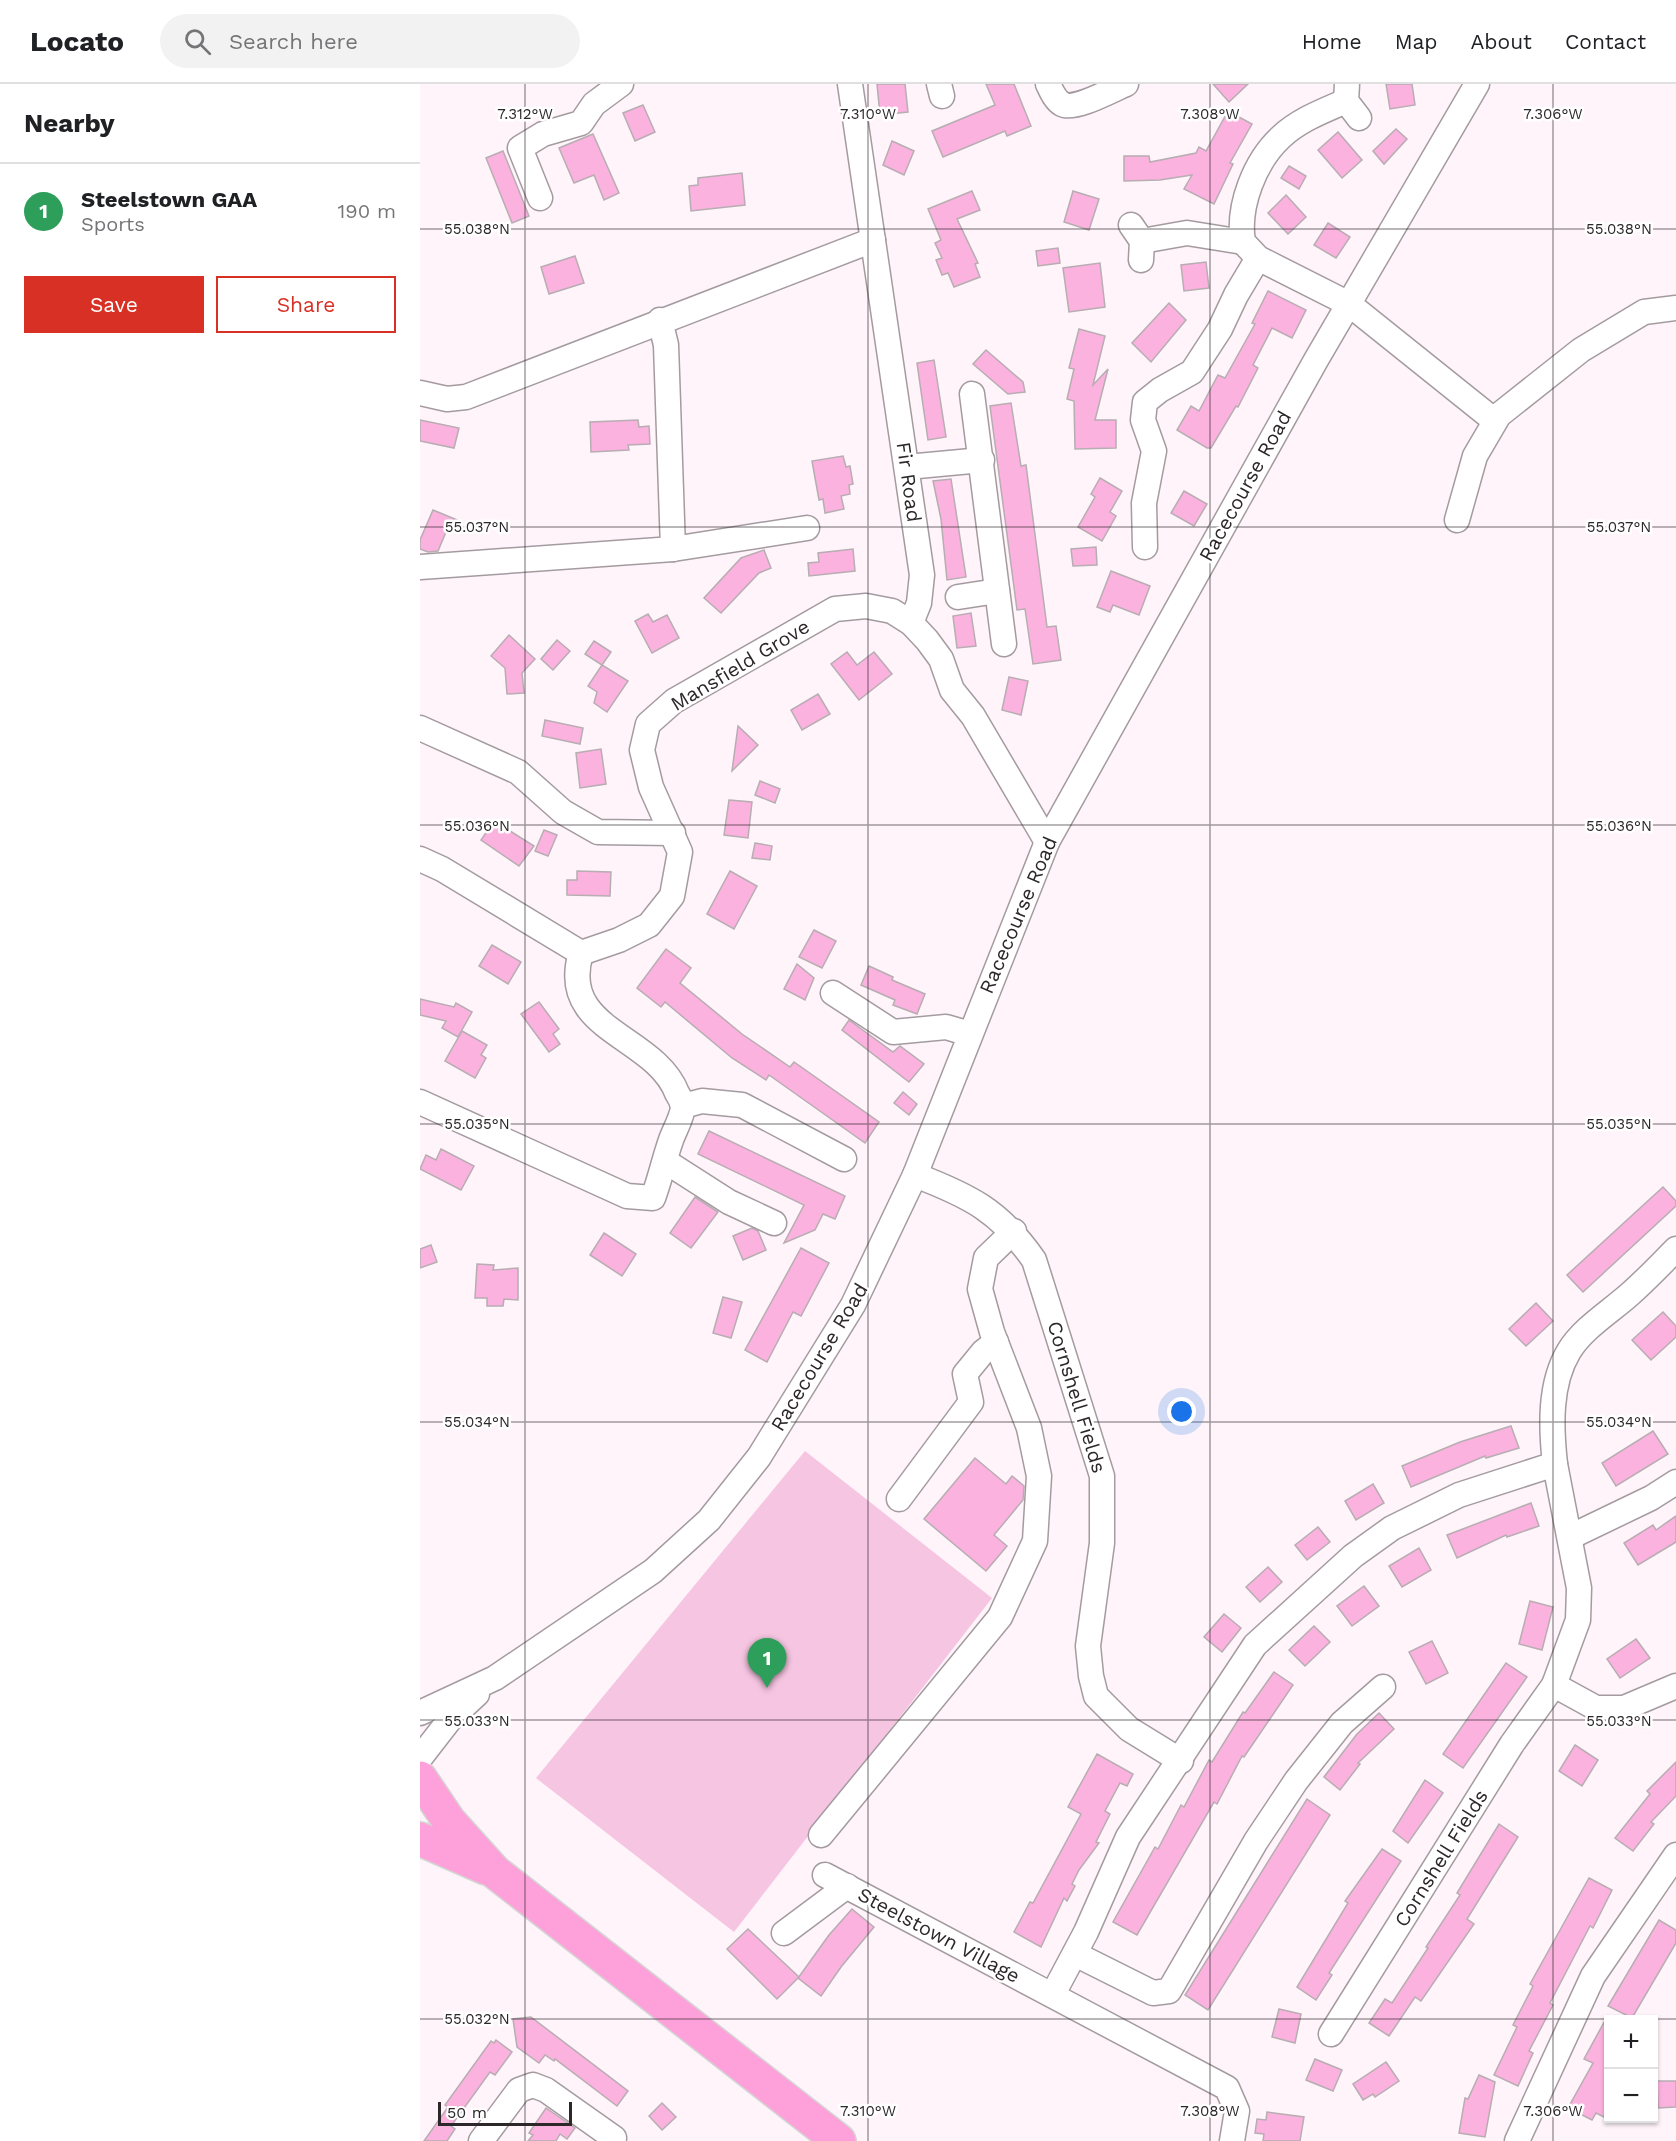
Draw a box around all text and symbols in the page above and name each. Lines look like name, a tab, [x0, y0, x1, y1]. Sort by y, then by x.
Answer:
search box	[160, 14, 580, 68]
text: Locato	[30, 25, 124, 58]
icon: search	[181, 25, 214, 58]
text: Search here	[229, 29, 358, 54]
text: Home	[1302, 29, 1362, 54]
text: Map	[1395, 29, 1438, 54]
text: About	[1471, 29, 1532, 54]
text: Contact	[1565, 29, 1646, 54]
text: 7.312°W	[497, 105, 553, 123]
text: 7.310°W	[840, 105, 896, 123]
text: 7.308°W	[1180, 105, 1240, 123]
text: 7.306°W	[1523, 105, 1583, 123]
text: Nearby	[24, 108, 115, 138]
text: Steelstown GAA	[81, 187, 257, 212]
text: 1	[39, 199, 48, 223]
text: 190 m	[338, 199, 396, 223]
text: Sports	[81, 212, 145, 236]
text: 55.038°N	[444, 220, 510, 238]
text: 55.038°N	[1586, 220, 1652, 238]
button: Save	[24, 276, 204, 333]
button: Share	[216, 276, 396, 333]
street label: Racecourse Road	[1194, 407, 1296, 565]
street label: Fir Road	[891, 440, 927, 524]
text: 55.037°N	[445, 518, 509, 536]
text: 55.037°N	[1587, 518, 1651, 536]
street label: Mansfield Grove	[666, 614, 814, 716]
text: 55.036°N	[444, 817, 510, 835]
text: 55.036°N	[1586, 817, 1652, 835]
street label: Racecourse Road	[974, 833, 1062, 997]
text: 55.035°N	[444, 1115, 510, 1133]
text: 55.035°N	[1586, 1115, 1652, 1133]
street label: Racecourse Road	[765, 1279, 873, 1435]
street label: Cornshell Fields	[1043, 1318, 1111, 1476]
your location	[1167, 1397, 1196, 1426]
text: 55.034°N	[444, 1413, 510, 1431]
text: 55.034°N	[1586, 1413, 1652, 1431]
pin: 1	[748, 1638, 786, 1688]
text: 55.033°N	[444, 1712, 510, 1730]
text: 55.033°N	[1586, 1712, 1652, 1730]
street label: Cornshell Fields	[1389, 1785, 1493, 1931]
street label: Steelstown Village	[854, 1882, 1024, 1988]
text: 55.032°N	[444, 2010, 510, 2028]
map controls	[1604, 2015, 1658, 2123]
button: +	[1604, 2015, 1658, 2069]
button: −	[1604, 2069, 1658, 2123]
scale bar	[438, 2099, 572, 2126]
text: 7.310°W	[840, 2102, 896, 2120]
text: 7.308°W	[1180, 2102, 1240, 2120]
text: 7.306°W	[1523, 2102, 1583, 2120]
text: 50 m	[447, 2103, 487, 2122]

